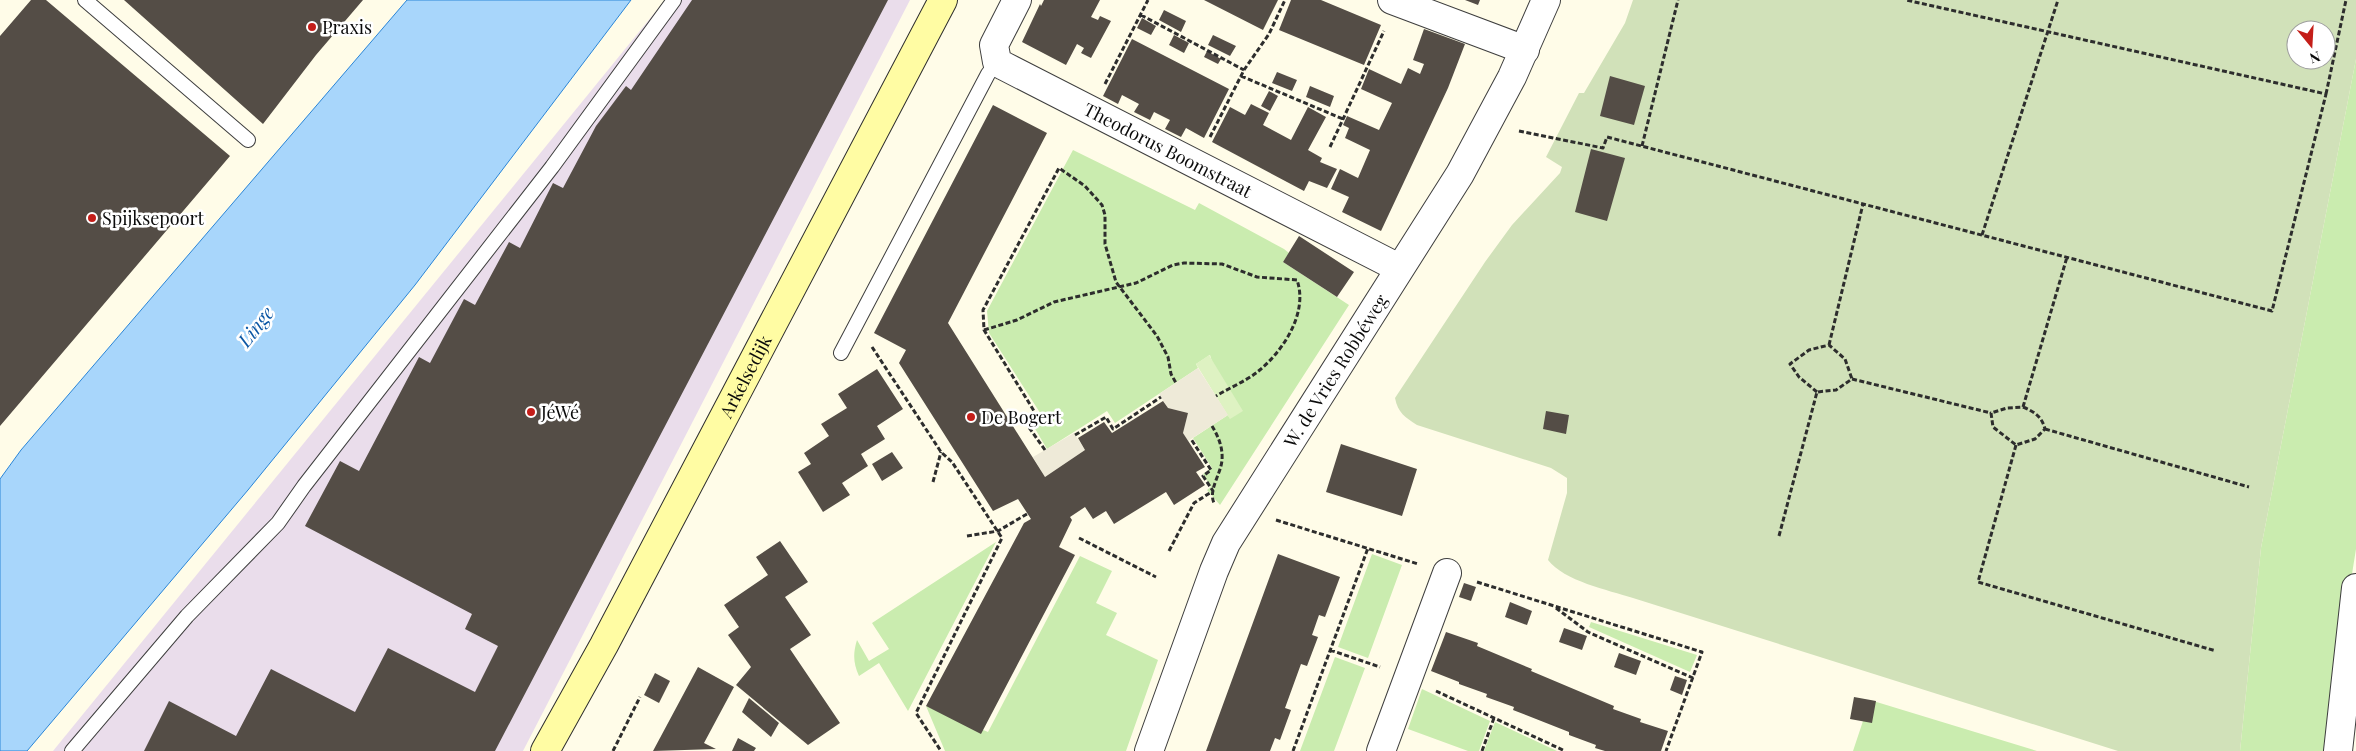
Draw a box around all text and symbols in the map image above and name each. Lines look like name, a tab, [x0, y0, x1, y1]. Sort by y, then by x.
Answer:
place label: Praxis	[322, 15, 372, 39]
north arrow	[2286, 20, 2336, 70]
marker: Praxis	[306, 21, 318, 33]
text: N	[2307, 47, 2323, 68]
street label: Theodorus Boomstraat	[1080, 97, 1257, 203]
place label: Spijksepoort	[102, 206, 205, 230]
marker: Spijksepoort	[86, 212, 98, 224]
street label: W. de Vries Robbéweg	[1277, 289, 1393, 452]
water label: Linge	[230, 300, 279, 352]
street label: Arkelsedijk	[713, 331, 777, 423]
place label: JéWé	[540, 400, 579, 424]
place label: De Bogert	[981, 405, 1062, 429]
marker: JéWé	[525, 406, 537, 418]
marker: De Bogert	[965, 411, 977, 423]

